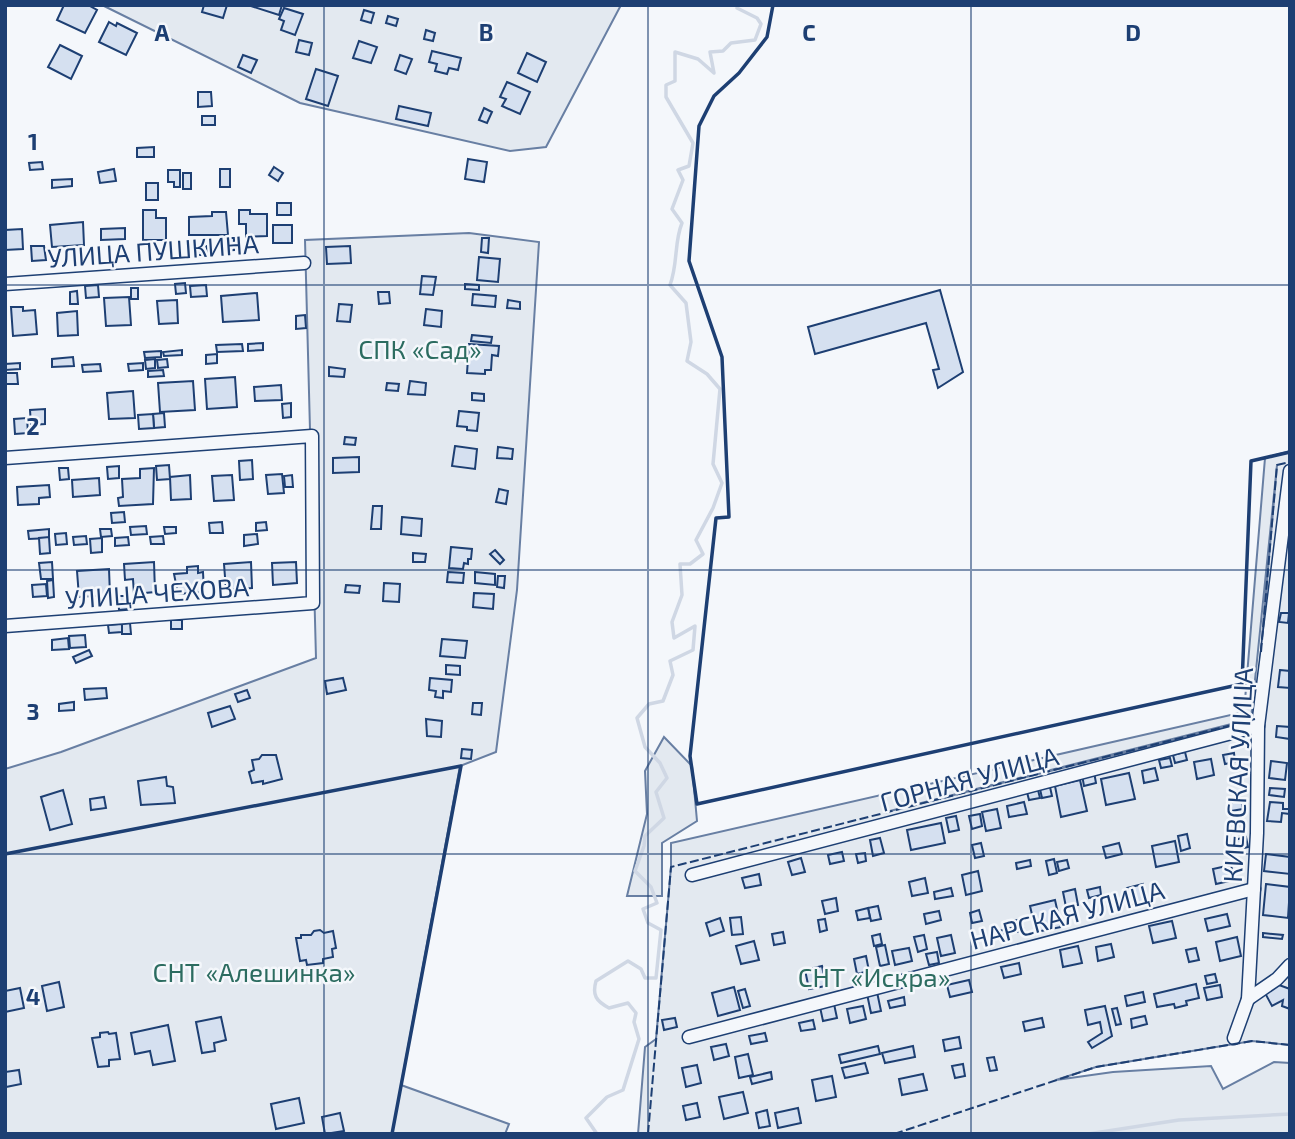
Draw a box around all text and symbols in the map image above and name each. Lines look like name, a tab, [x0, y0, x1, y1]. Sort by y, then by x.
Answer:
text: A	[154, 18, 170, 46]
text: B	[479, 18, 493, 46]
text: C	[802, 18, 816, 46]
text: D	[1125, 18, 1141, 46]
text: 1	[28, 127, 38, 155]
street label: УЛИЦА ПУШКИНА	[46, 227, 260, 273]
park label: СПК «Сад»	[358, 333, 482, 364]
text: 2	[26, 412, 40, 440]
street label: УЛИЦА ЧЕХОВА	[64, 570, 250, 614]
street label: КИЕВСКАЯ УЛИЦА	[1216, 667, 1258, 883]
text: 3	[26, 697, 40, 725]
street label: ГОРНАЯ УЛИЦА	[876, 739, 1062, 817]
street label: НАРСКАЯ УЛИЦА	[967, 873, 1167, 955]
park label: СНТ «Алешинка»	[153, 956, 355, 987]
park label: СНТ «Искра»	[798, 961, 950, 992]
text: 4	[26, 982, 40, 1010]

